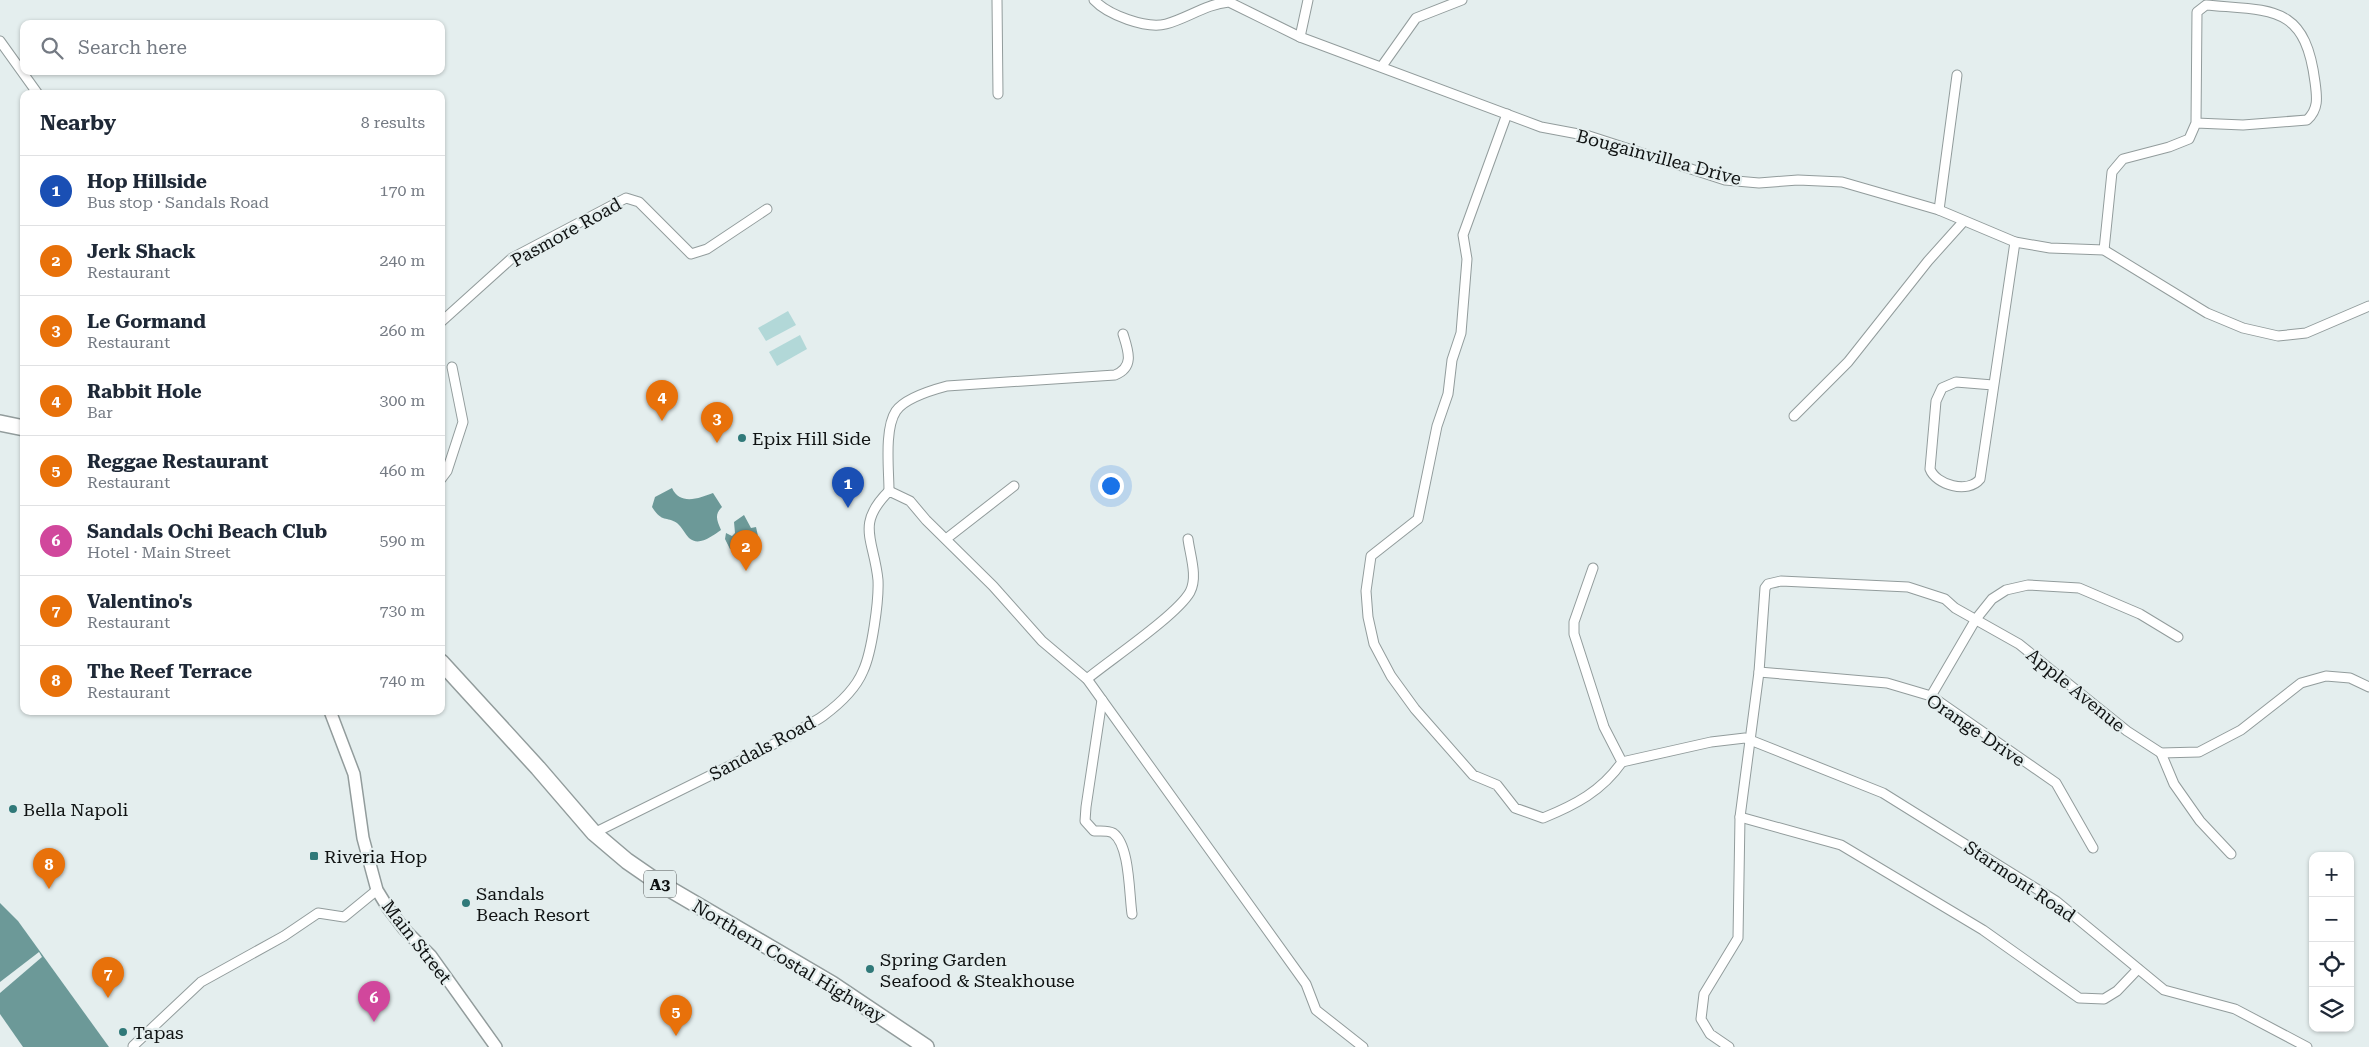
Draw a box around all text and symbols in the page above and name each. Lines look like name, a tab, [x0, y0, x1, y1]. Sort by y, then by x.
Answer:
search box	[20, 20, 445, 75]
icon: search	[38, 34, 66, 62]
text: Search here	[78, 36, 187, 59]
text: Nearby	[40, 111, 116, 135]
text: 8 results	[361, 113, 425, 132]
street label: Bougainvillea Drive	[1574, 125, 1744, 189]
text: Hop Hillside	[87, 170, 207, 193]
text: 1	[52, 181, 60, 200]
text: 170 m	[379, 181, 425, 200]
text: Bus stop · Sandals Road	[87, 193, 269, 212]
street label: Pasmore Road	[507, 193, 625, 271]
text: Jerk Shack	[87, 240, 196, 263]
text: 2	[52, 251, 60, 270]
text: 240 m	[379, 251, 425, 270]
text: Restaurant	[87, 263, 170, 282]
text: Le Gormand	[87, 310, 206, 333]
text: 3	[52, 321, 60, 340]
text: 260 m	[379, 321, 425, 340]
text: Restaurant	[87, 333, 170, 352]
text: Rabbit Hole	[87, 380, 202, 403]
pin: 4	[646, 380, 678, 421]
text: 4	[52, 391, 60, 410]
text: 300 m	[379, 391, 425, 410]
pin: 3	[701, 402, 733, 443]
text: Bar	[87, 403, 113, 422]
place label: Epix Hill Side	[752, 428, 871, 449]
marker: Epix Hill Side	[736, 432, 748, 444]
text: Reggae Restaurant	[87, 450, 268, 473]
text: 5	[52, 461, 60, 480]
text: 460 m	[379, 461, 425, 480]
pin: 1	[832, 467, 864, 508]
text: Restaurant	[87, 473, 170, 492]
your location	[1098, 473, 1124, 499]
text: Sandals Ochi Beach Club	[87, 520, 327, 543]
pin: 2	[730, 530, 762, 571]
text: 6	[52, 531, 60, 550]
text: 590 m	[379, 531, 425, 550]
text: Hotel · Main Street	[87, 543, 231, 562]
text: Valentino's	[87, 590, 192, 613]
text: 7	[52, 601, 60, 620]
text: 730 m	[379, 601, 425, 620]
text: Restaurant	[87, 613, 170, 632]
street label: Apple Avenue	[2023, 644, 2130, 736]
text: The Reef Terrace	[87, 660, 252, 683]
text: 8	[52, 671, 60, 690]
text: 740 m	[379, 671, 425, 690]
text: Restaurant	[87, 683, 170, 702]
street label: Orange Drive	[1923, 689, 2029, 771]
street label: Sandals Road	[705, 711, 819, 785]
place label: Bella Napoli	[23, 799, 129, 820]
marker: Bella Napoli	[7, 803, 19, 815]
street label: Starmont Road	[1960, 836, 2080, 926]
place label: Riveria Hop	[324, 846, 427, 867]
pin: 8	[33, 848, 65, 889]
marker: Riveria Hop	[308, 850, 320, 862]
map controls	[2309, 852, 2354, 1032]
button: +	[2309, 852, 2354, 897]
road number: A3	[644, 871, 676, 898]
place label: Sandals Beach Resort	[476, 883, 590, 925]
street label: Northern Costal Highway	[689, 895, 889, 1027]
street label: Main Street	[378, 896, 456, 988]
marker: Sandals Beach Resort	[460, 897, 472, 909]
button: −	[2309, 897, 2354, 942]
button: locate	[2309, 942, 2354, 987]
place label: Spring Garden Seafood & Steakhouse	[880, 949, 1075, 991]
pin: 7	[92, 957, 124, 998]
marker: Spring Garden Seafood & Steakhouse	[864, 963, 876, 975]
pin: 6	[358, 981, 390, 1022]
button: layers	[2309, 987, 2354, 1032]
pin: 5	[660, 995, 692, 1036]
place label: Tapas	[133, 1022, 184, 1043]
marker: Tapas	[117, 1026, 129, 1038]

